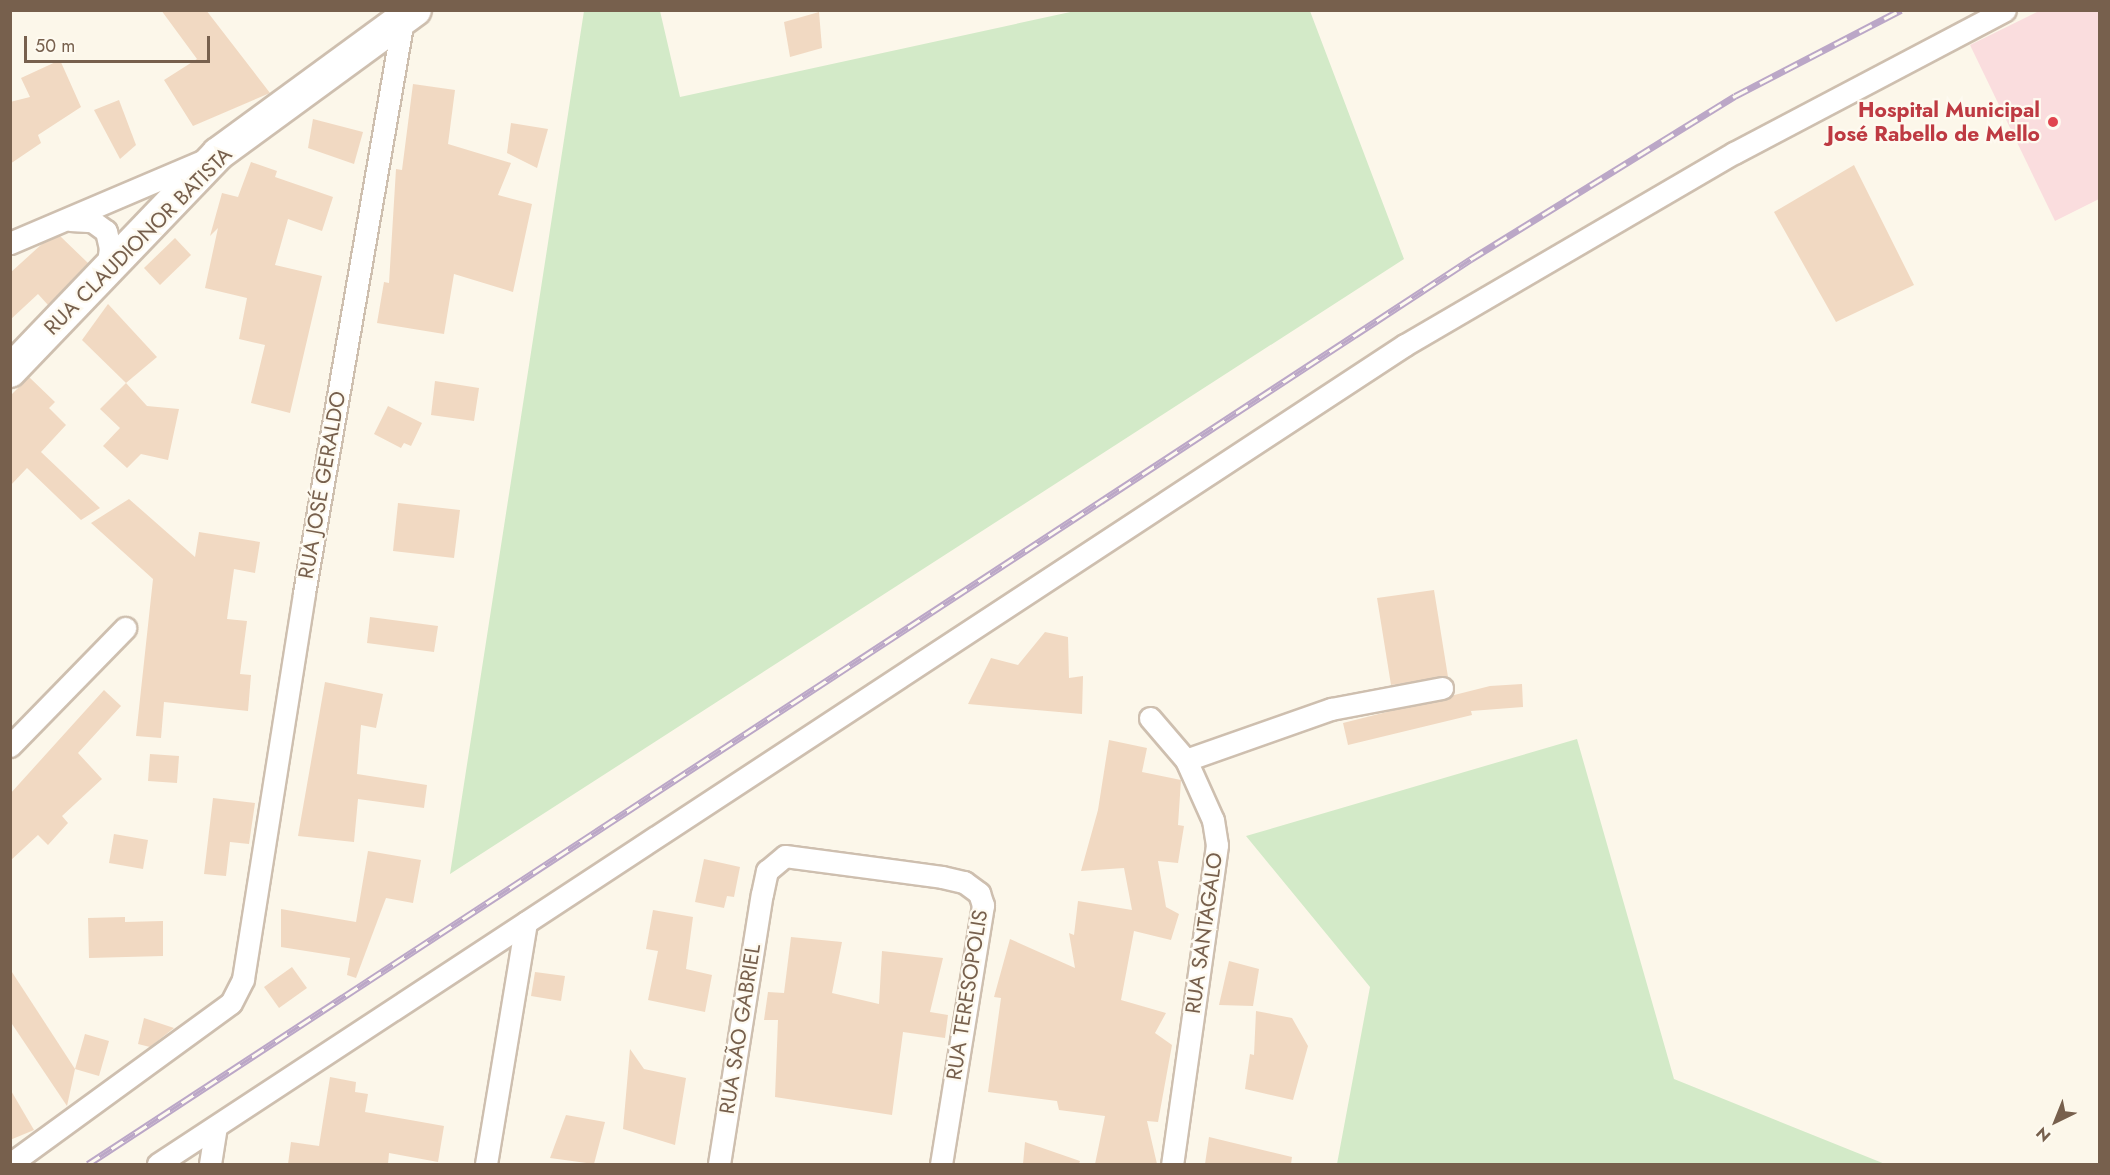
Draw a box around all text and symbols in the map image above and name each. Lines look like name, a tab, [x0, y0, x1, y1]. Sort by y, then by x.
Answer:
scale bar	[27, 24, 213, 62]
text: 50 m	[35, 33, 75, 59]
place label: Hospital Municipal José Rabello de Mello	[1827, 97, 2040, 147]
marker: Hospital Municipal José Rabello de Mello	[2044, 113, 2062, 131]
street label: RUA CLAUDIONOR BATISTA	[39, 142, 237, 340]
street label: RUA JOSÉ GERALDO	[293, 389, 351, 581]
street label: RUA SANTAGALO	[1180, 851, 1228, 1015]
street label: RUA TERESOPOLIS	[941, 908, 993, 1082]
street label: RUA SÃO GABRIEL	[714, 942, 766, 1116]
north arrow	[2026, 1091, 2086, 1151]
text: N	[2031, 1122, 2056, 1147]

